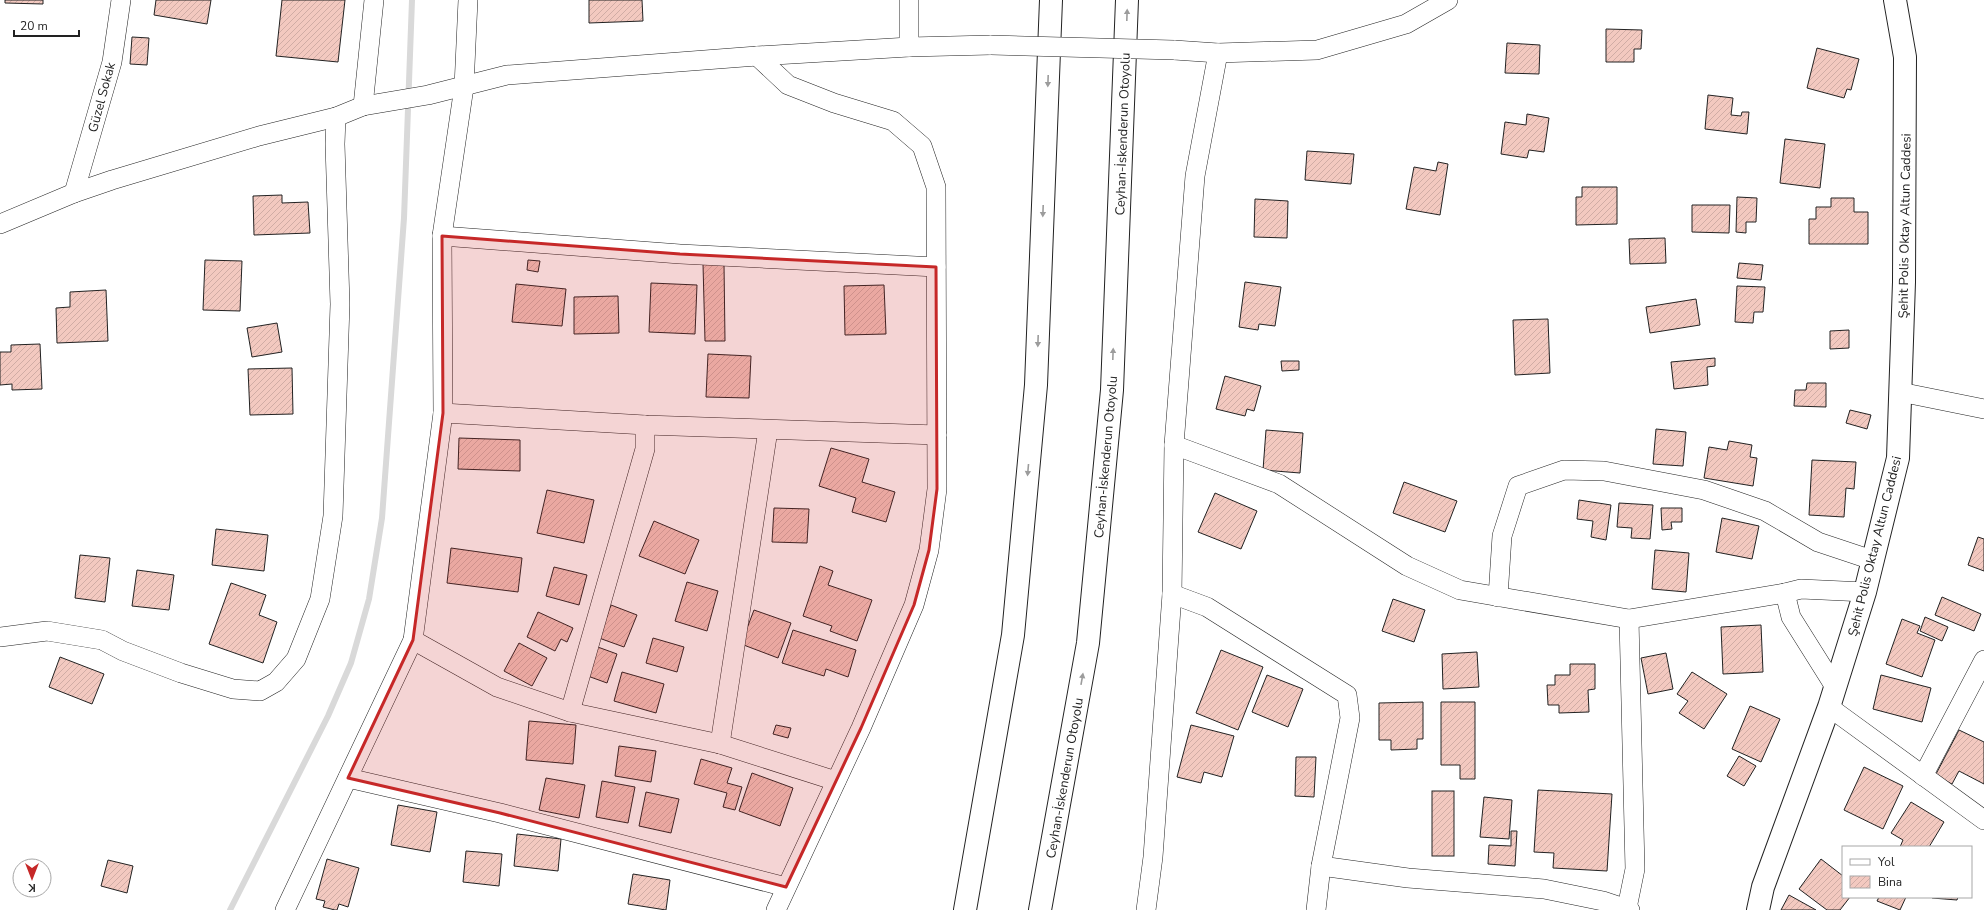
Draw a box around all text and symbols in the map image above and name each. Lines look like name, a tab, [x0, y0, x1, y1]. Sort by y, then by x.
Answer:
one-way arrow	[1123, 9, 1130, 21]
scale bar	[14, 12, 79, 38]
text: 20 m	[20, 18, 48, 34]
street label: Ceyhan-İskenderun Otoyolu	[1110, 52, 1135, 216]
street label: Güzel Sokak	[84, 60, 120, 134]
one-way arrow	[1045, 75, 1052, 87]
street label: Şehit Polis Oktay Altun Caddesi	[1894, 133, 1916, 319]
one-way arrow	[1040, 205, 1046, 218]
one-way arrow	[1034, 335, 1041, 347]
one-way arrow	[1110, 347, 1116, 360]
street label: Ceyhan-İskenderun Otoyolu	[1089, 375, 1122, 539]
street label: Şehit Polis Oktay Altun Caddesi	[1844, 454, 1906, 638]
one-way arrow	[1025, 464, 1031, 476]
one-way arrow	[1079, 673, 1085, 685]
street label: Ceyhan-İskenderun Otoyolu	[1041, 696, 1088, 860]
legend	[1842, 846, 1972, 898]
text: Yol	[1877, 854, 1895, 870]
north arrow	[12, 858, 52, 898]
text: Bina	[1878, 874, 1902, 890]
text: K	[28, 880, 36, 895]

